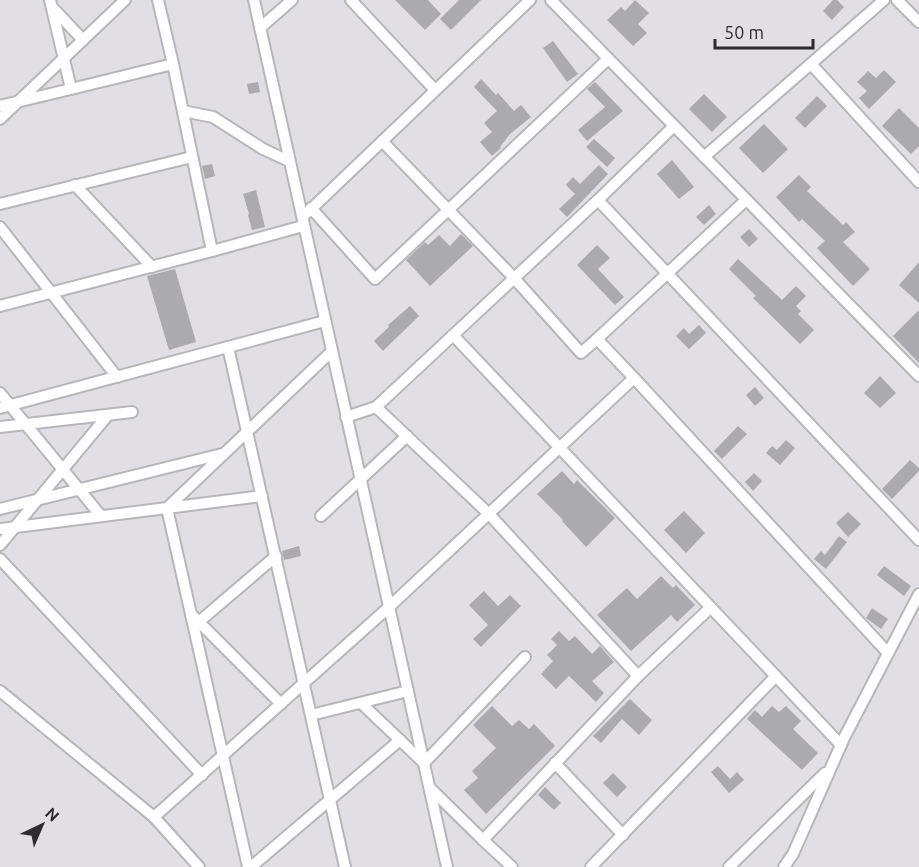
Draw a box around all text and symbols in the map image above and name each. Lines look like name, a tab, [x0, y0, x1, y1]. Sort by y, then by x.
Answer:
scale bar	[715, 12, 812, 50]
text: 50 m	[724, 22, 764, 42]
north arrow	[12, 795, 72, 855]
text: N	[42, 804, 63, 825]

